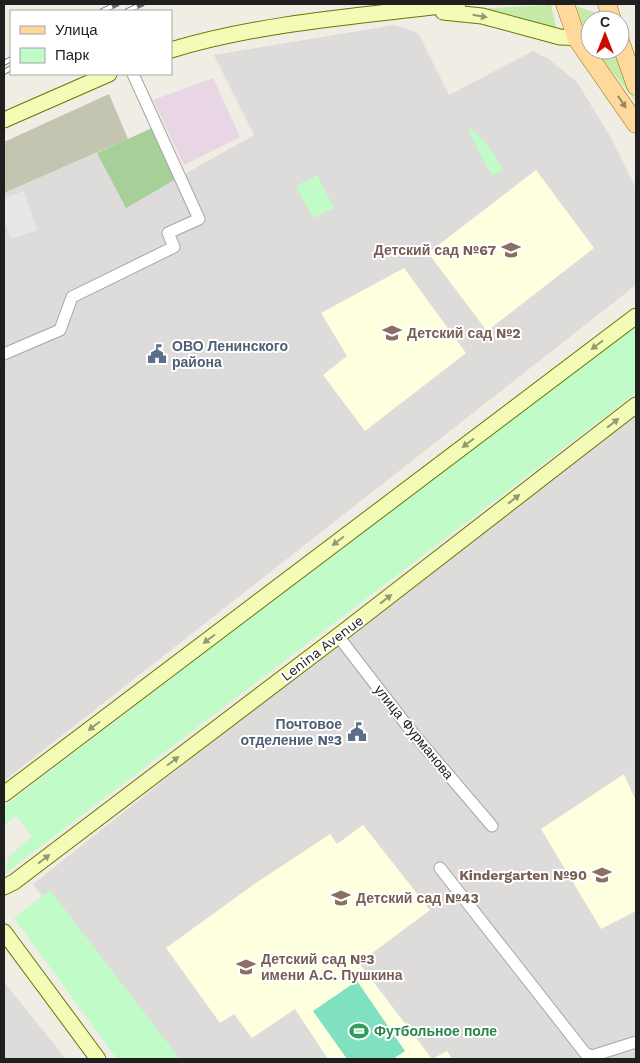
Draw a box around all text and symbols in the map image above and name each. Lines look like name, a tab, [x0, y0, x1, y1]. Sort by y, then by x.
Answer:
legend	[10, 10, 172, 75]
north arrow	[580, 10, 630, 60]
one-way arrow	[472, 13, 488, 21]
text: С	[600, 14, 610, 30]
text: Улица	[55, 21, 98, 39]
text: Парк	[55, 46, 89, 64]
one-way arrow	[617, 95, 627, 108]
school or university icon: Детский сад №67	[500, 239, 522, 261]
place label: Детский сад №67	[374, 242, 496, 258]
school or university icon: Детский сад №2	[381, 322, 403, 344]
place label: Детский сад №2	[407, 325, 521, 341]
place label: ОВО Ленинского района	[172, 338, 288, 370]
one-way arrow	[590, 340, 604, 350]
public building icon: ОВО Ленинского района	[146, 343, 168, 365]
one-way arrow	[606, 417, 619, 428]
one-way arrow	[462, 438, 475, 449]
one-way arrow	[507, 494, 520, 505]
one-way arrow	[332, 536, 345, 547]
one-way arrow	[379, 594, 392, 605]
street label: Lenina Avenue	[278, 612, 366, 684]
one-way arrow	[203, 634, 216, 645]
street label: улица Фурманова	[371, 682, 457, 782]
place label: Почтовое отделение №3	[241, 716, 342, 748]
one-way arrow	[87, 721, 101, 731]
public building icon: Почтовое отделение №3	[346, 721, 368, 743]
one-way arrow	[166, 756, 180, 766]
one-way arrow	[37, 854, 50, 865]
school or university icon: Kindergarten №90	[591, 864, 613, 886]
place label: Kindergarten №90	[459, 867, 587, 883]
school or university icon: Детский сад №43	[330, 887, 352, 909]
place label: Детский сад №43	[356, 890, 479, 906]
place label: Детский сад №3 имени А.С. Пушкина	[261, 951, 403, 983]
school or university icon: Детский сад №3 имени А.С. Пушкина	[235, 956, 257, 978]
sports icon: Футбольное поле	[348, 1020, 370, 1042]
place label: Футбольное поле	[374, 1023, 497, 1039]

